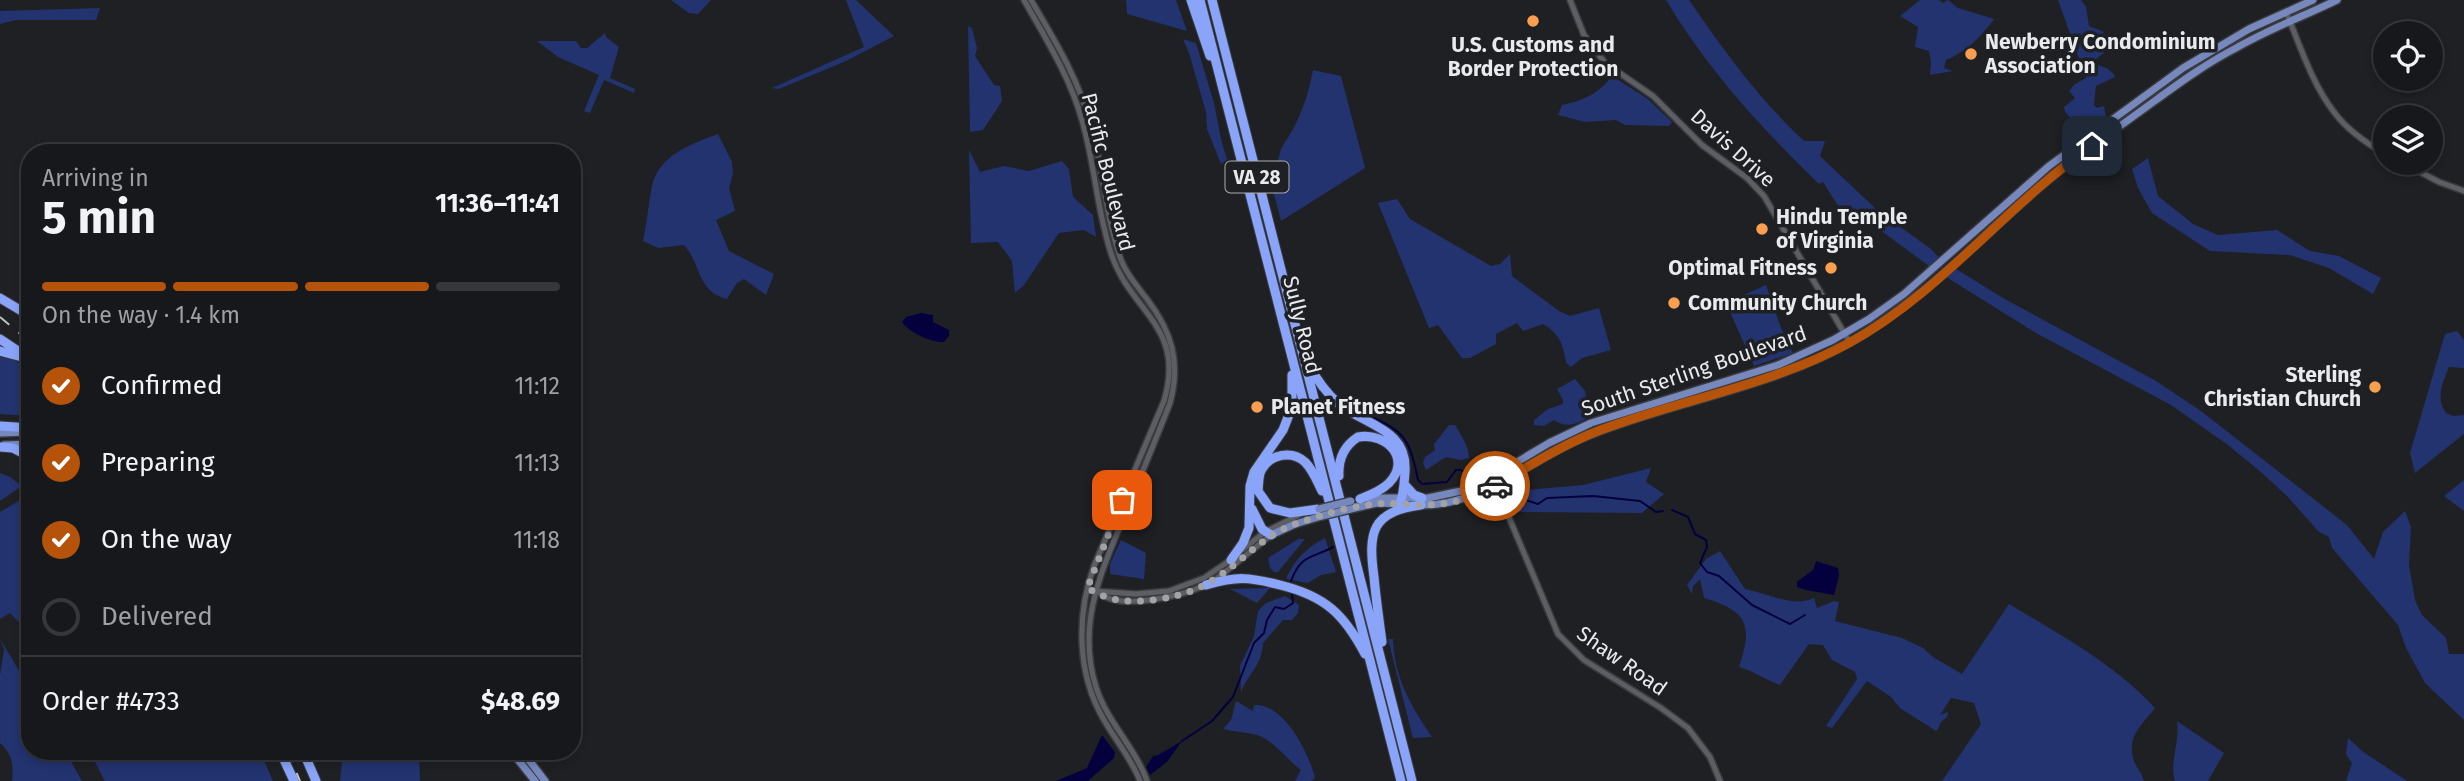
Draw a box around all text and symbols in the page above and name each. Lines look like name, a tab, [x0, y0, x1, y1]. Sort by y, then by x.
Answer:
marker: U.S. Customs and Border Protection	[1525, 13, 1541, 29]
map controls	[2373, 21, 2443, 175]
button: locate	[2373, 21, 2443, 91]
place label: Newberry Condominium Association	[1984, 29, 2215, 79]
place label: U.S. Customs and Border Protection	[1448, 32, 1618, 82]
marker: Newberry Condominium Association	[1963, 46, 1979, 62]
street label: Pacific Boulevard	[1076, 90, 1140, 254]
street label: Davis Drive	[1685, 103, 1781, 193]
button: layers	[2373, 105, 2443, 175]
pin	[2062, 116, 2122, 176]
icon: home	[2073, 127, 2111, 165]
road number: VA 28	[1226, 162, 1288, 192]
text: Arriving in	[42, 164, 149, 192]
text: 11:36–11:41	[435, 188, 560, 219]
text: 5 min	[42, 190, 156, 245]
place label: Hindu Temple of Virginia	[1776, 204, 1908, 254]
marker: Hindu Temple of Virginia	[1754, 221, 1770, 237]
place label: Optimal Fitness	[1668, 255, 1817, 281]
marker: Optimal Fitness	[1823, 260, 1839, 276]
street label: Sully Road	[1277, 273, 1327, 377]
place label: Community Church	[1688, 290, 1867, 316]
marker: Community Church	[1666, 295, 1682, 311]
text: On the way · 1.4 km	[42, 301, 240, 329]
street label: South Sterling Boulevard	[1578, 320, 1810, 422]
place label: Sterling Christian Church	[2204, 362, 2361, 412]
icon: check	[42, 367, 80, 405]
text: Confirmed	[101, 370, 222, 401]
text: 11:12	[514, 372, 560, 400]
marker: Sterling Christian Church	[2367, 379, 2383, 395]
place label: Planet Fitness	[1271, 394, 1405, 420]
marker: Planet Fitness	[1249, 399, 1265, 415]
icon: check	[42, 444, 80, 482]
text: Preparing	[101, 447, 214, 478]
text: 11:13	[514, 449, 560, 477]
courier	[1460, 451, 1530, 521]
icon: car	[1476, 467, 1514, 505]
pin	[1092, 470, 1152, 530]
icon: bag	[1103, 481, 1141, 519]
icon: check	[42, 521, 80, 559]
text: On the way	[101, 524, 232, 555]
text: 11:18	[513, 526, 560, 554]
text: Delivered	[101, 601, 213, 632]
street label: Shaw Road	[1572, 620, 1672, 702]
text: Order #4733	[42, 686, 180, 717]
text: $48.69	[481, 686, 560, 717]

